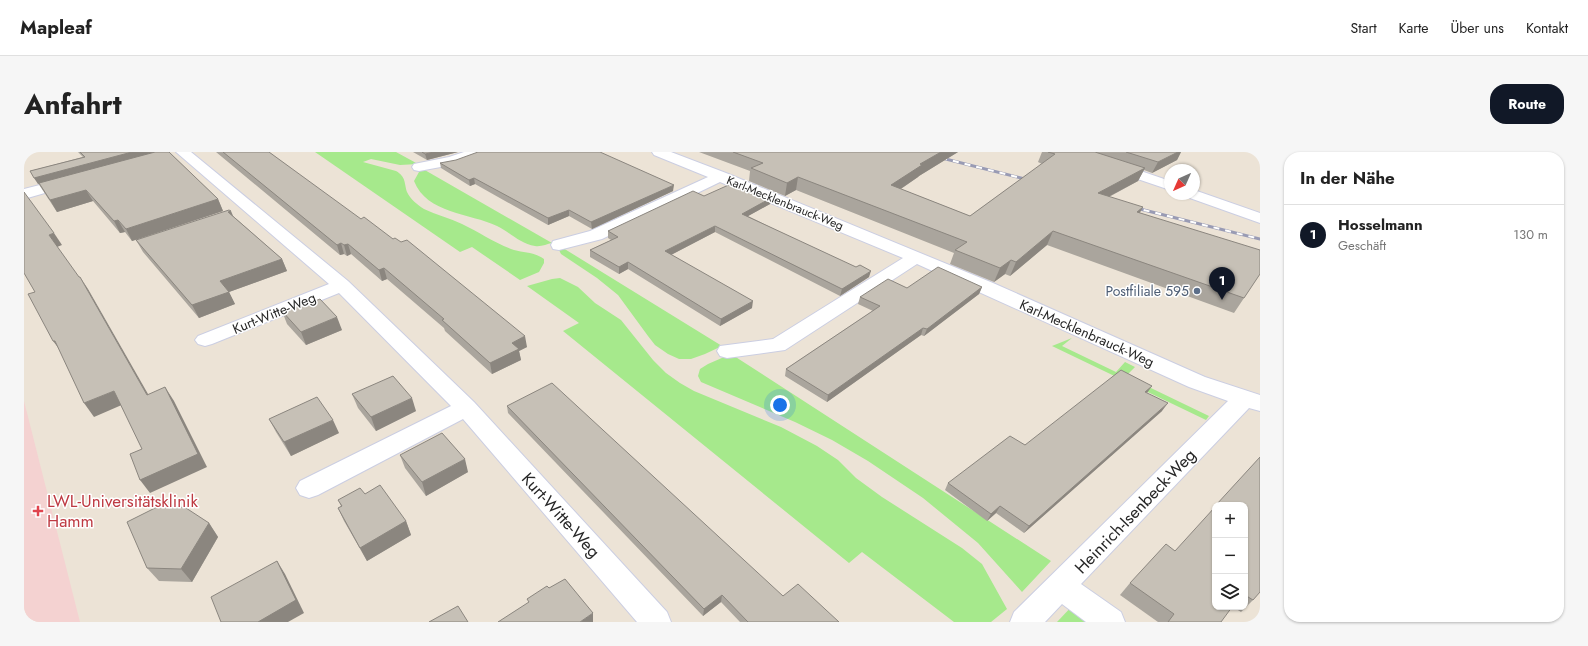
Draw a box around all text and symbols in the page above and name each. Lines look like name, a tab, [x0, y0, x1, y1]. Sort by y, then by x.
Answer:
text: Mapleaf	[20, 14, 92, 41]
text: Start	[1351, 18, 1377, 38]
text: Karte	[1399, 18, 1429, 38]
text: Über uns	[1451, 18, 1504, 38]
text: Kontakt	[1526, 18, 1568, 38]
text: Anfahrt	[24, 84, 122, 125]
button: Route	[1490, 84, 1564, 124]
north arrow	[1164, 164, 1200, 200]
text: In der Nähe	[1300, 166, 1395, 190]
street label: Karl-Mecklenbrauck-Weg	[724, 171, 846, 235]
text: Hosselmann	[1338, 214, 1423, 236]
text: 1	[1310, 225, 1316, 244]
text: 130 m	[1513, 225, 1548, 244]
text: Geschäft	[1338, 236, 1386, 255]
pin: 1	[1209, 267, 1235, 300]
place label: Postfiliale 595	[1105, 281, 1189, 301]
marker: Postfiliale 595	[1192, 286, 1202, 296]
street label: Kurt-Witte-Weg	[229, 287, 319, 339]
street label: Karl-Mecklenbrauck-Weg	[1017, 294, 1157, 372]
your location	[770, 395, 790, 415]
street label: Heinrich-Isenbeck-Weg	[1069, 443, 1201, 579]
street label: Kurt-Witte-Weg	[516, 467, 606, 563]
place label: LWL-Universitätsklinik Hamm	[47, 489, 198, 533]
map controls	[1212, 502, 1248, 610]
button: +	[1212, 502, 1248, 538]
marker: LWL-Universitätsklinik Hamm	[32, 505, 44, 517]
button: −	[1212, 538, 1248, 574]
button: layers	[1212, 574, 1248, 610]

